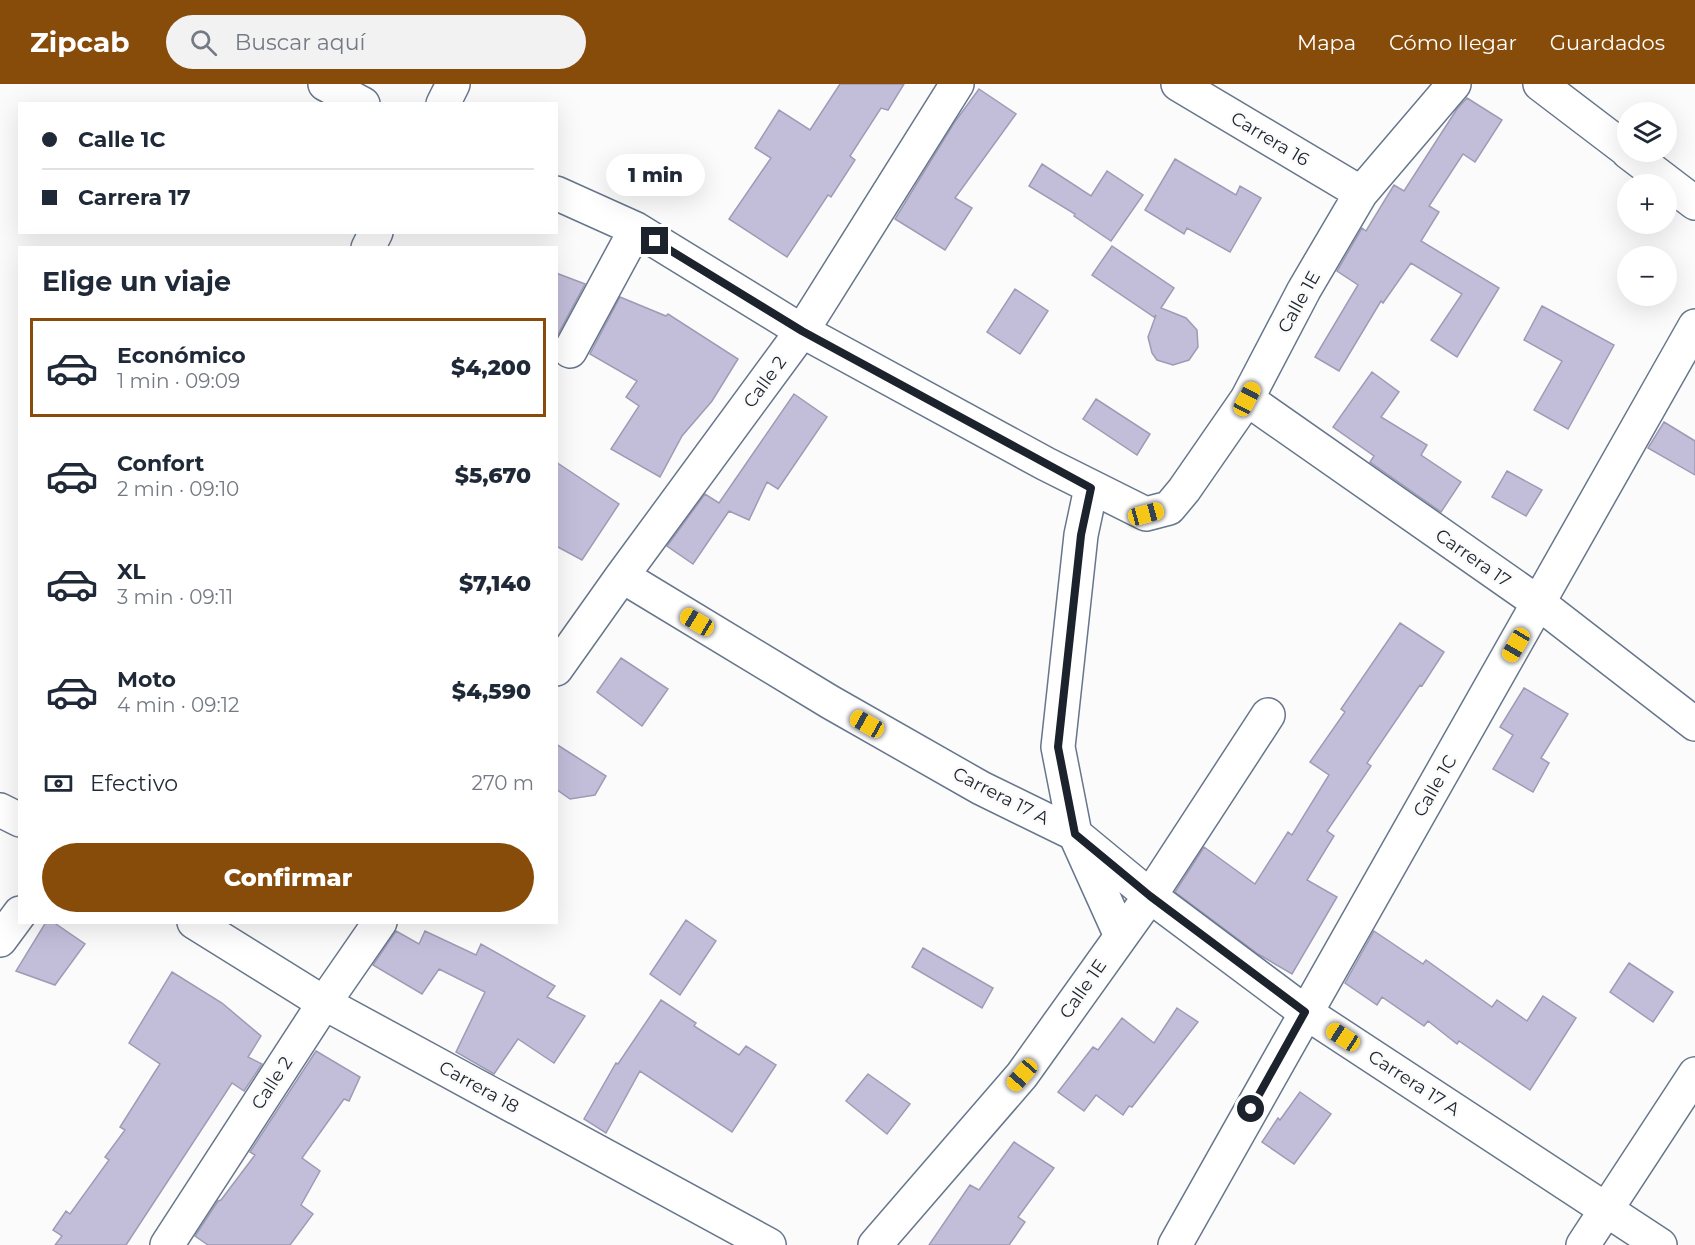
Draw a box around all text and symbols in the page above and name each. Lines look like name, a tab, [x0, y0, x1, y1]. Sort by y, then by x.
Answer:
search box	[166, 15, 586, 69]
text: Zipcab	[30, 25, 130, 59]
icon: search	[187, 26, 220, 59]
text: Buscar aquí	[235, 29, 365, 56]
text: Mapa	[1297, 30, 1356, 55]
text: Cómo llegar	[1389, 30, 1517, 55]
text: Guardados	[1550, 30, 1665, 55]
map controls	[1617, 102, 1677, 306]
button: layers	[1617, 102, 1677, 162]
street label: Carrera 16	[1227, 107, 1313, 171]
text: Calle 1C	[78, 126, 165, 153]
callout: 1 min	[606, 154, 704, 196]
text: 1 min	[628, 163, 683, 187]
button: +	[1617, 174, 1677, 234]
text: Carrera 17	[78, 184, 191, 211]
route end	[641, 227, 668, 254]
button: −	[1617, 246, 1677, 306]
text: Elige un viaje	[42, 265, 231, 298]
street label: Calle 1E	[1273, 267, 1325, 337]
icon: car	[45, 341, 99, 395]
text: Económico	[117, 342, 246, 369]
street label: Calle 2	[739, 352, 791, 412]
text: $4,200	[451, 354, 531, 381]
text: 1 min · 09:09	[117, 369, 240, 393]
car	[1231, 379, 1263, 419]
icon: car	[45, 449, 99, 503]
text: Confort	[117, 450, 204, 477]
text: $5,670	[455, 462, 531, 489]
text: 2 min · 09:10	[117, 477, 239, 501]
car	[1126, 501, 1166, 527]
street label: Carrera 17	[1431, 524, 1515, 592]
icon: car	[45, 557, 99, 611]
text: XL	[117, 558, 146, 585]
text: $7,140	[459, 570, 531, 597]
text: 3 min · 09:11	[117, 585, 233, 609]
car	[677, 605, 717, 639]
car	[1499, 625, 1533, 665]
icon: car	[45, 665, 99, 719]
text: Moto	[117, 666, 176, 693]
text: $4,590	[452, 678, 531, 705]
text: 4 min · 09:12	[117, 693, 239, 717]
car	[847, 707, 887, 741]
street label: Calle 1C	[1409, 751, 1462, 821]
street label: Carrera 17 A	[949, 762, 1053, 830]
icon: cash	[42, 767, 75, 800]
text: Efectivo	[90, 770, 178, 797]
text: 270 m	[472, 771, 534, 795]
button: Confirmar	[42, 843, 534, 912]
street label: Calle 1E	[1055, 955, 1111, 1023]
car	[1323, 1020, 1363, 1054]
street label: Carrera 17 A	[1364, 1045, 1464, 1121]
street label: Calle 2	[247, 1052, 297, 1114]
street label: Carrera 18	[435, 1056, 523, 1118]
car	[1003, 1056, 1041, 1094]
route start	[1237, 1095, 1264, 1122]

